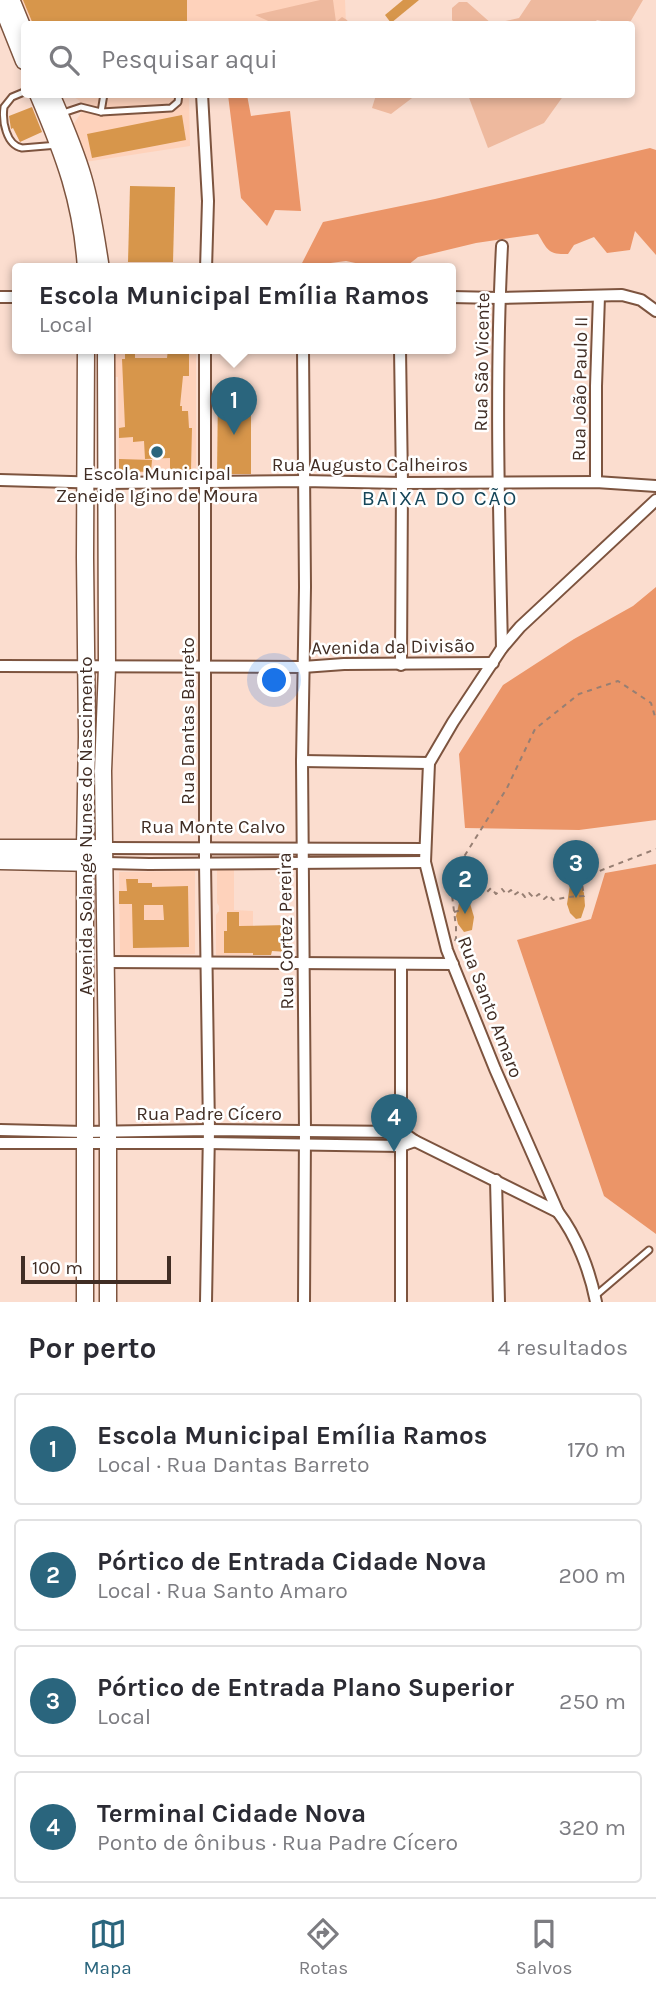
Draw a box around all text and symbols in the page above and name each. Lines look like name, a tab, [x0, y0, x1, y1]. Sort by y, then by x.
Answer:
search box	[21, 21, 635, 98]
icon: search	[45, 41, 83, 79]
text: Pesquisar aqui	[101, 44, 278, 75]
popup	[12, 263, 456, 354]
text: Escola Municipal Emília Ramos	[39, 280, 429, 311]
street label: Rua São Vicente	[470, 292, 494, 432]
text: Local	[39, 311, 93, 338]
street label: Rua João Paulo II	[568, 316, 592, 462]
pin: 1	[211, 377, 257, 435]
marker: Escola Municipal Zeneide Igino de Moura	[149, 444, 165, 460]
street label: Rua Augusto Calheiros	[272, 454, 468, 476]
place label: Escola Municipal Zeneide Igino de Moura	[56, 463, 258, 507]
district label: BAIXA DO CÃO	[362, 486, 518, 510]
street label: Avenida da Divisão	[311, 635, 475, 659]
street label: Rua Dantas Barreto	[177, 637, 199, 805]
street label: Avenida Solange Nunes do Nascimento	[75, 656, 97, 996]
your location	[257, 663, 291, 697]
street label: Rua Monte Calvo	[141, 816, 285, 838]
pin: 3	[553, 840, 599, 898]
street label: Rua Cortez Pereira	[274, 852, 298, 1010]
pin: 2	[442, 856, 488, 914]
street label: Rua Santo Amaro	[453, 933, 527, 1081]
pin: 4	[371, 1094, 417, 1152]
street label: Rua Padre Cícero	[136, 1103, 282, 1125]
scale bar	[21, 1253, 172, 1285]
text: 100 m	[32, 1257, 83, 1279]
text: Por perto	[28, 1330, 157, 1366]
text: 4 resultados	[498, 1334, 628, 1361]
text: Escola Municipal Emília Ramos	[97, 1420, 488, 1451]
text: 1	[49, 1436, 57, 1463]
text: 170 m	[567, 1436, 626, 1463]
text: Local · Rua Dantas Barreto	[97, 1451, 370, 1478]
text: Pórtico de Entrada Cidade Nova	[97, 1546, 487, 1577]
text: 2	[46, 1562, 60, 1589]
text: 200 m	[558, 1562, 626, 1589]
text: Local · Rua Santo Amaro	[97, 1577, 348, 1604]
text: Pórtico de Entrada Plano Superior	[97, 1672, 514, 1703]
text: 3	[46, 1688, 60, 1715]
text: 250 m	[559, 1688, 626, 1715]
text: Local	[97, 1703, 151, 1730]
text: Terminal Cidade Nova	[97, 1798, 366, 1829]
text: 4	[46, 1814, 60, 1841]
text: 320 m	[558, 1814, 626, 1841]
text: Ponto de ônibus · Rua Padre Cícero	[97, 1829, 458, 1856]
tab: Mapa	[84, 1915, 132, 1979]
tab: Rotas	[299, 1915, 348, 1979]
tab: Salvos	[515, 1915, 572, 1979]

